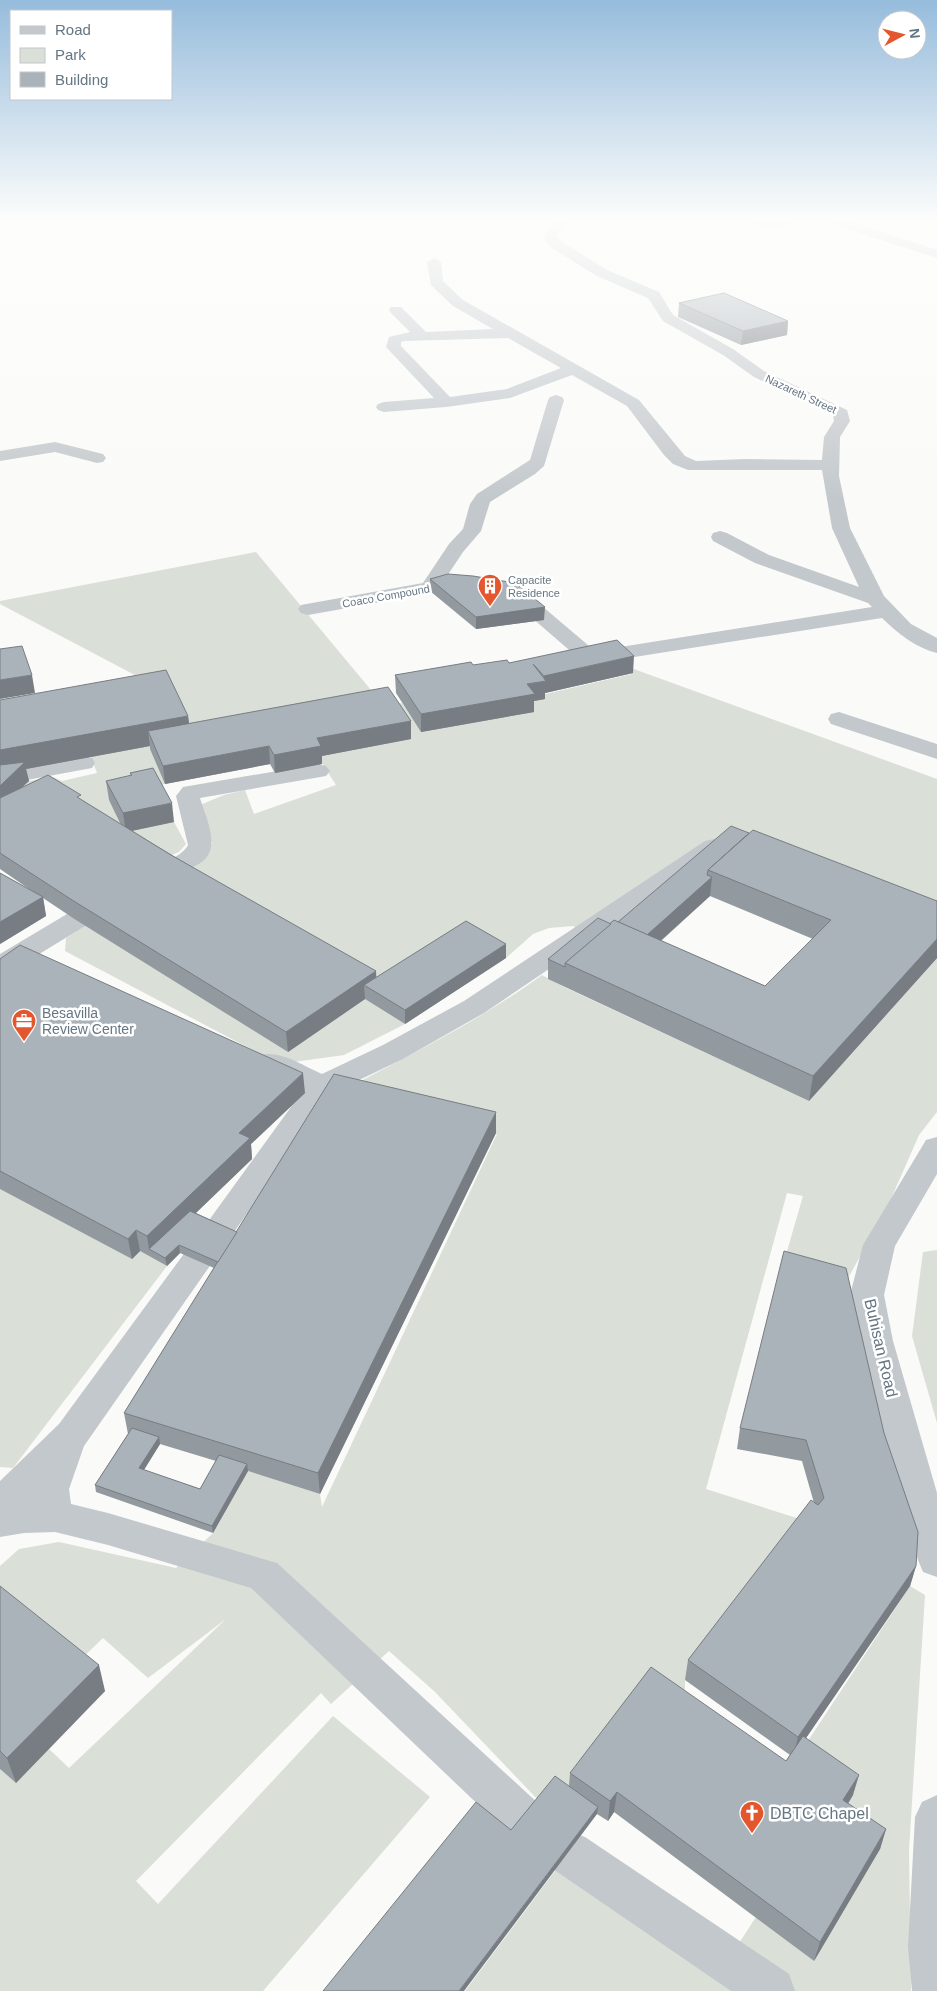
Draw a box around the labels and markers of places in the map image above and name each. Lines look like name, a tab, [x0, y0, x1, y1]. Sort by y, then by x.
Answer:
building icon: Capacite Residence	[477, 573, 503, 607]
place label: Capacite Residence	[508, 574, 560, 599]
place label: Besavilla Review Center	[42, 1005, 134, 1037]
office icon: Besavilla Review Center	[11, 1008, 37, 1042]
church icon: DBTC Chapel	[739, 1800, 765, 1834]
place label: DBTC Chapel	[770, 1805, 869, 1822]

